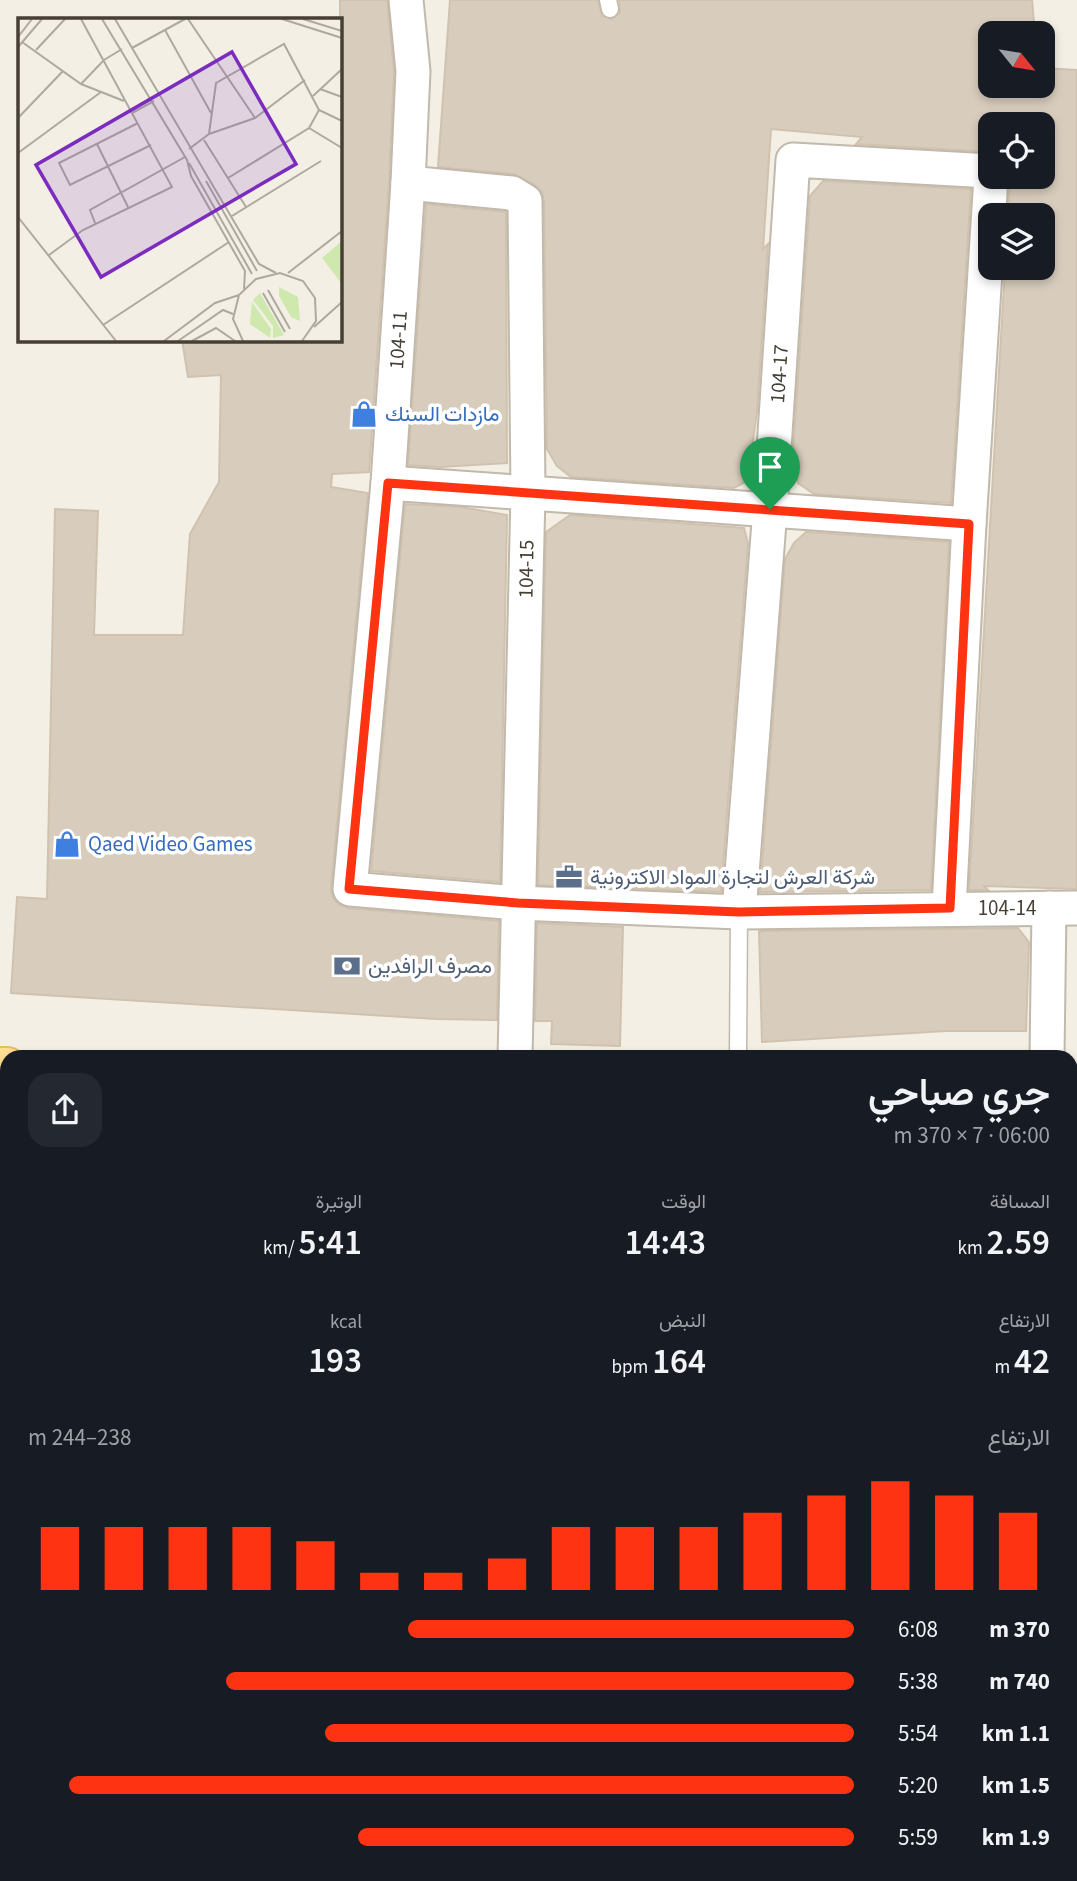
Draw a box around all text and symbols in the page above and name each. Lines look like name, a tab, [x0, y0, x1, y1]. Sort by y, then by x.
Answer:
inset map	[18, 18, 341, 341]
north arrow	[978, 21, 1055, 98]
map controls	[978, 21, 1055, 280]
button: locate	[978, 112, 1055, 189]
button: layers	[978, 203, 1055, 280]
street label: 104-11	[381, 310, 415, 370]
street label: 104-17	[762, 344, 796, 404]
shop icon: مازدات السنك	[349, 399, 379, 429]
place label: مازدات السنك	[385, 399, 500, 429]
pin	[740, 437, 800, 509]
icon: arrive	[751, 448, 789, 486]
street label: 104-15	[510, 539, 542, 599]
shop icon: Qaed Video Games	[52, 829, 82, 859]
place label: Qaed Video Games	[88, 829, 253, 859]
office icon: شركة العرش لتجارة المواد الاكترونية	[554, 862, 584, 892]
place label: شركة العرش لتجارة المواد الاكترونية	[590, 862, 875, 892]
street label: 104-14	[978, 893, 1036, 923]
bank icon: مصرف الرافدين	[332, 951, 362, 981]
place label: مصرف الرافدين	[368, 951, 492, 981]
text: جري صباحي	[868, 1066, 1050, 1120]
button: share	[28, 1073, 102, 1147]
text: 06:00 · 7 × 370 m	[894, 1119, 1050, 1152]
text: الوتيرة	[316, 1189, 362, 1216]
text: الوقت	[661, 1189, 706, 1216]
text: المسافة	[990, 1189, 1050, 1216]
text: 5:41	[299, 1218, 362, 1268]
text: 14:43	[625, 1218, 706, 1268]
text: 2.59	[987, 1218, 1050, 1268]
text: /km	[263, 1235, 299, 1262]
text: km	[958, 1235, 987, 1262]
text: النبض	[659, 1308, 706, 1335]
text: الارتفاع	[998, 1308, 1050, 1335]
text: kcal	[330, 1309, 362, 1336]
text: 193	[308, 1336, 362, 1386]
text: 164	[652, 1337, 706, 1387]
text: 42	[1014, 1337, 1050, 1387]
text: bpm	[612, 1354, 652, 1381]
text: m	[995, 1354, 1014, 1381]
text: 238–244 m	[28, 1421, 131, 1454]
text: الارتفاع	[988, 1421, 1050, 1454]
text: 6:08	[898, 1613, 938, 1646]
text: 370 m	[989, 1613, 1050, 1646]
text: 5:38	[898, 1665, 938, 1698]
text: 740 m	[989, 1665, 1050, 1698]
text: 5:54	[898, 1717, 938, 1750]
text: 1.1 km	[982, 1717, 1050, 1750]
text: 5:20	[898, 1769, 938, 1802]
text: 1.5 km	[982, 1769, 1050, 1802]
text: 5:59	[898, 1821, 938, 1854]
text: 1.9 km	[982, 1821, 1050, 1854]

